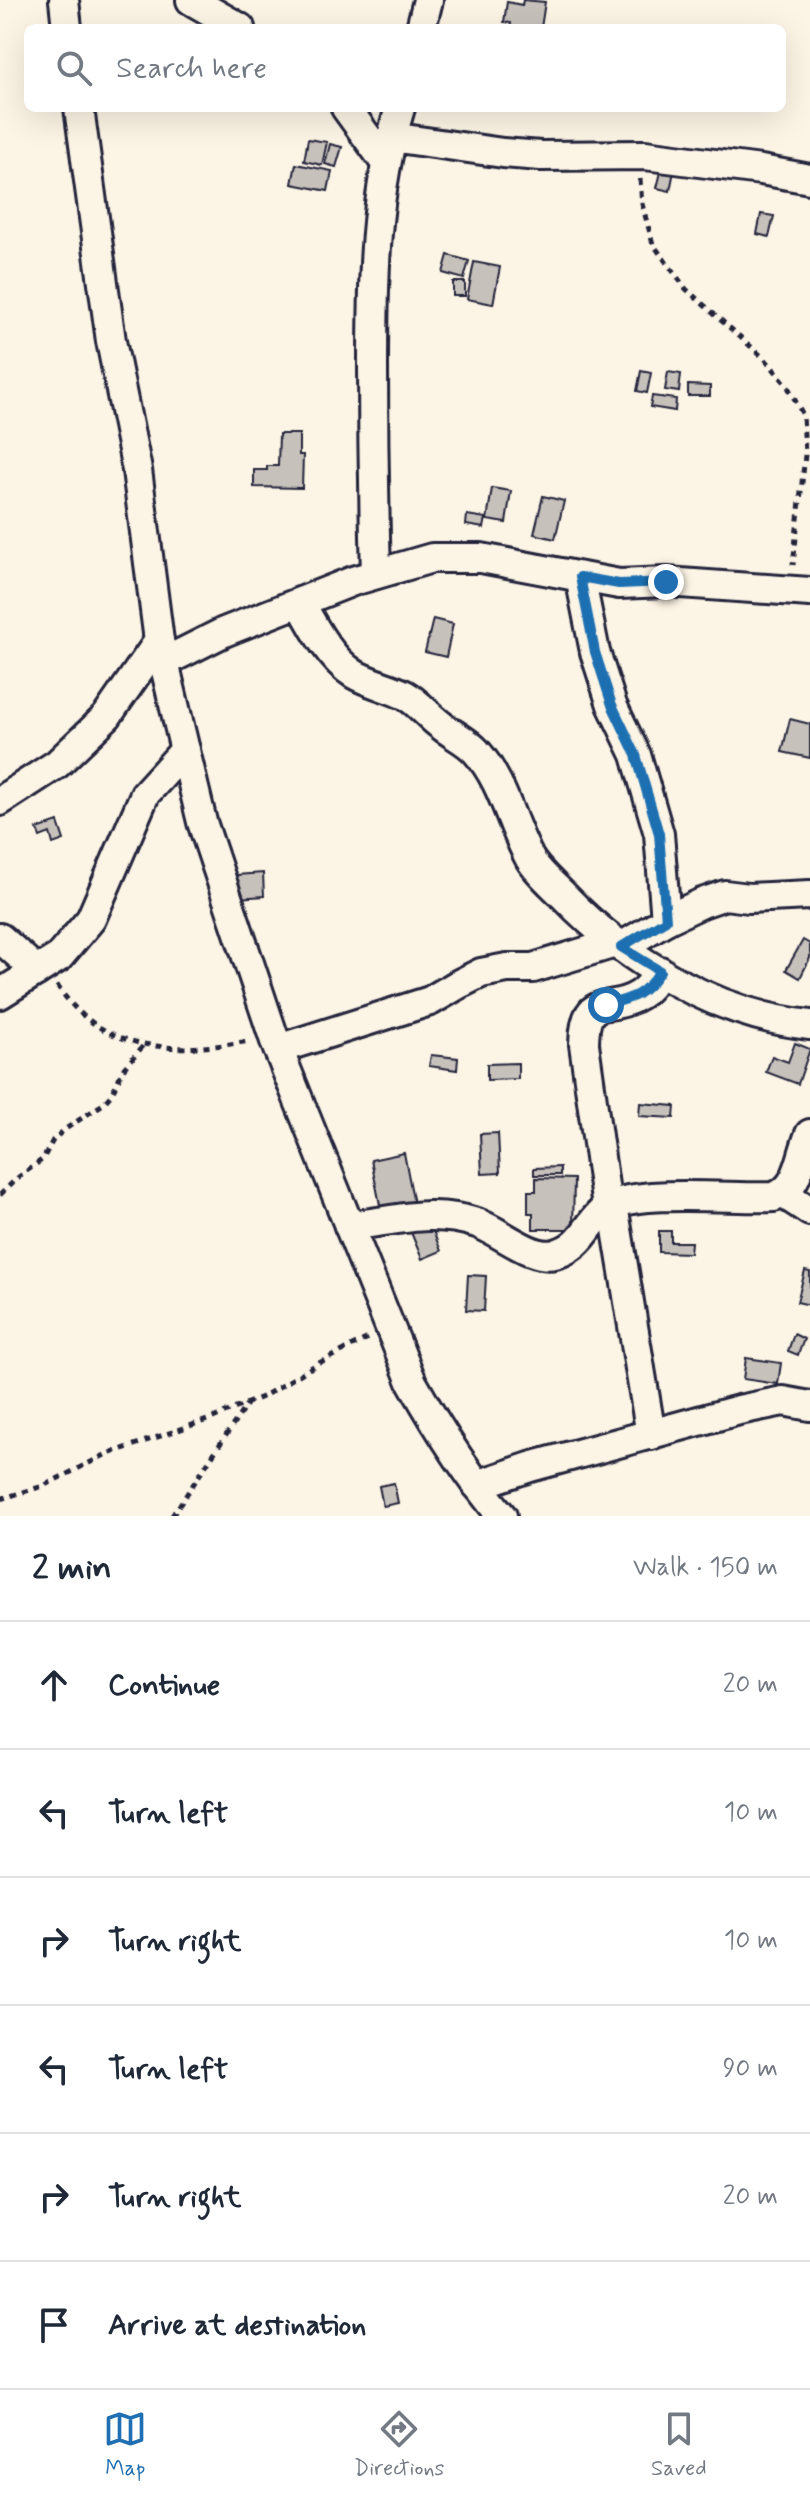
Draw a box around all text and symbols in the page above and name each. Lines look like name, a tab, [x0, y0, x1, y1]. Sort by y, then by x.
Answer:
search box	[24, 24, 786, 112]
icon: search	[52, 46, 96, 90]
text: Search here	[116, 49, 267, 88]
route end	[648, 564, 684, 600]
route start	[588, 987, 624, 1023]
text: 2 min	[32, 1546, 112, 1591]
text: Walk · 150 m	[633, 1551, 778, 1585]
icon: ahead	[32, 1663, 76, 1707]
text: Continue	[108, 1666, 220, 1705]
text: 20 m	[723, 1668, 778, 1702]
icon: left	[32, 1791, 76, 1835]
text: Turn left	[108, 1794, 228, 1833]
text: 10 m	[724, 1796, 778, 1830]
icon: right	[32, 1919, 76, 1963]
text: Turn right	[108, 1922, 241, 1961]
text: 10 m	[724, 1924, 778, 1958]
icon: left	[32, 2047, 76, 2091]
text: Turn left	[108, 2050, 228, 2089]
text: 90 m	[723, 2052, 778, 2086]
icon: right	[32, 2175, 76, 2219]
text: Turn right	[108, 2178, 241, 2217]
text: 20 m	[723, 2180, 778, 2214]
icon: arrive	[32, 2303, 76, 2347]
text: Arrive at destination	[108, 2306, 366, 2345]
tab: Map	[103, 2407, 147, 2483]
tab: Directions	[354, 2407, 444, 2483]
tab: Saved	[651, 2407, 707, 2483]

